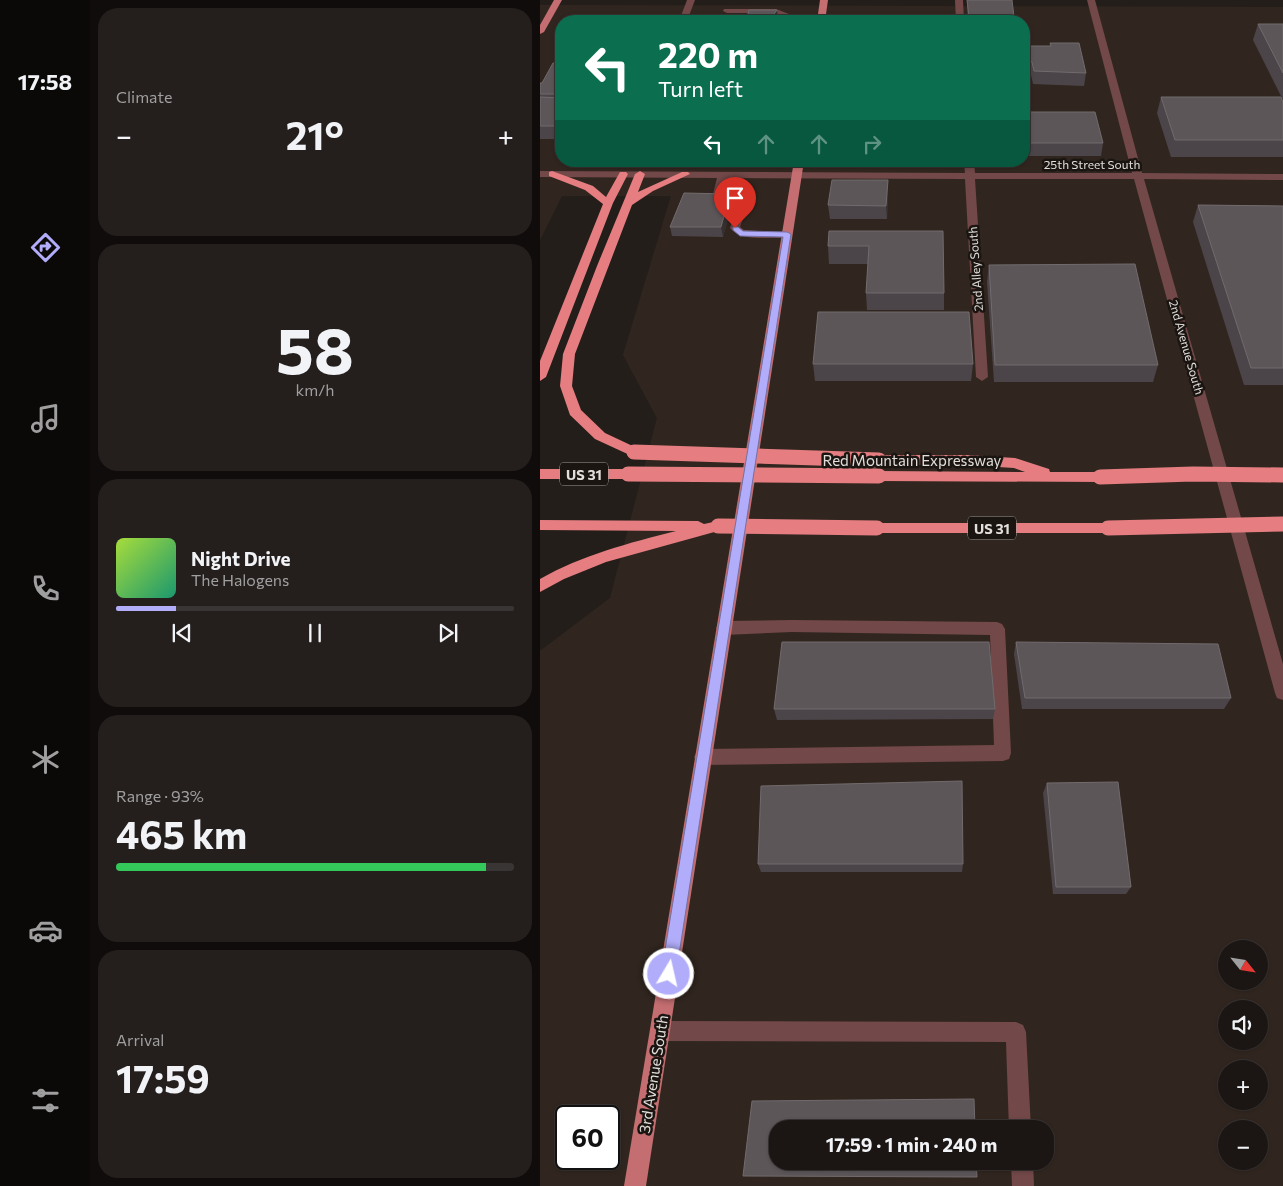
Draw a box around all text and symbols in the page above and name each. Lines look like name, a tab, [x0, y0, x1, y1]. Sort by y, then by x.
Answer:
text: 220 m	[658, 32, 758, 75]
icon: left	[575, 35, 640, 100]
text: 17:58	[18, 68, 72, 95]
text: Turn left	[658, 75, 743, 102]
text: Climate	[116, 87, 172, 106]
text: 21°	[286, 111, 344, 158]
text: −	[116, 118, 132, 152]
text: +	[498, 118, 514, 152]
icon: left	[699, 130, 727, 158]
icon: ahead	[752, 130, 780, 158]
icon: ahead	[805, 130, 833, 158]
icon: right	[858, 130, 886, 158]
street label: 25th Street South	[1044, 157, 1140, 171]
pin	[714, 177, 756, 228]
icon: arrive	[721, 184, 749, 212]
street label: 2nd Alley South	[965, 226, 985, 312]
icon: directions	[28, 230, 63, 265]
street label: 2nd Avenue South	[1167, 298, 1207, 396]
text: 58	[276, 308, 354, 387]
text: km/h	[296, 380, 334, 399]
icon: music	[28, 401, 63, 436]
street label: Red Mountain Expressway	[823, 451, 1002, 469]
road number: US 31	[560, 462, 608, 486]
road number: US 31	[968, 516, 1016, 540]
text: Night Drive	[191, 547, 291, 570]
text: The Halogens	[191, 570, 289, 589]
icon: phone	[28, 571, 63, 606]
icon: previous	[168, 619, 196, 647]
icon: pause	[301, 619, 329, 647]
icon: next	[434, 619, 462, 647]
icon: climate	[28, 742, 63, 777]
text: Range · 93%	[116, 786, 204, 805]
text: 465 km	[116, 810, 247, 857]
icon: car	[28, 913, 63, 948]
north arrow	[1218, 940, 1268, 990]
map controls	[1218, 940, 1268, 1170]
position arrow	[642, 947, 694, 999]
button: sound	[1218, 1000, 1268, 1050]
street label: 3rd Avenue South	[635, 1014, 671, 1134]
text: Arrival	[116, 1030, 164, 1049]
text: 17:59	[116, 1054, 210, 1101]
button: +	[1218, 1060, 1268, 1110]
icon: filters	[28, 1083, 63, 1118]
speed limit sign: 60	[555, 1105, 620, 1170]
button: −	[1218, 1120, 1268, 1170]
text: 17:59 · 1 min · 240 m	[826, 1133, 997, 1156]

